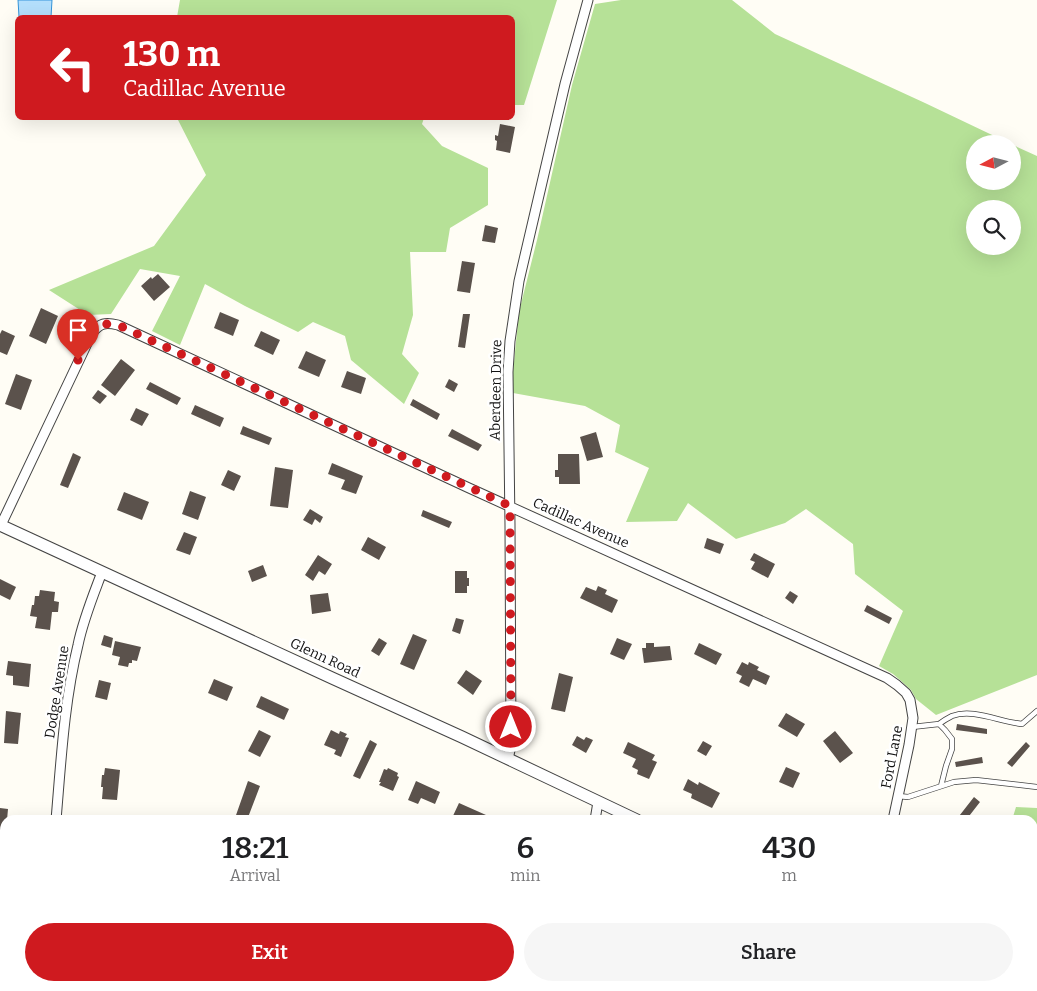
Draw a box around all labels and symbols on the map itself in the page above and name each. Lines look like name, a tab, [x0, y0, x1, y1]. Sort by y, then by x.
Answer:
north arrow	[966, 135, 1021, 190]
pin	[57, 309, 99, 360]
street label: Aberdeen Drive	[487, 339, 505, 441]
street label: Cadillac Avenue	[530, 494, 632, 552]
street label: Glenn Road	[287, 634, 363, 682]
street label: Dodge Avenue	[41, 644, 73, 740]
position arrow	[484, 700, 536, 752]
street label: Ford Lane	[878, 724, 906, 790]

